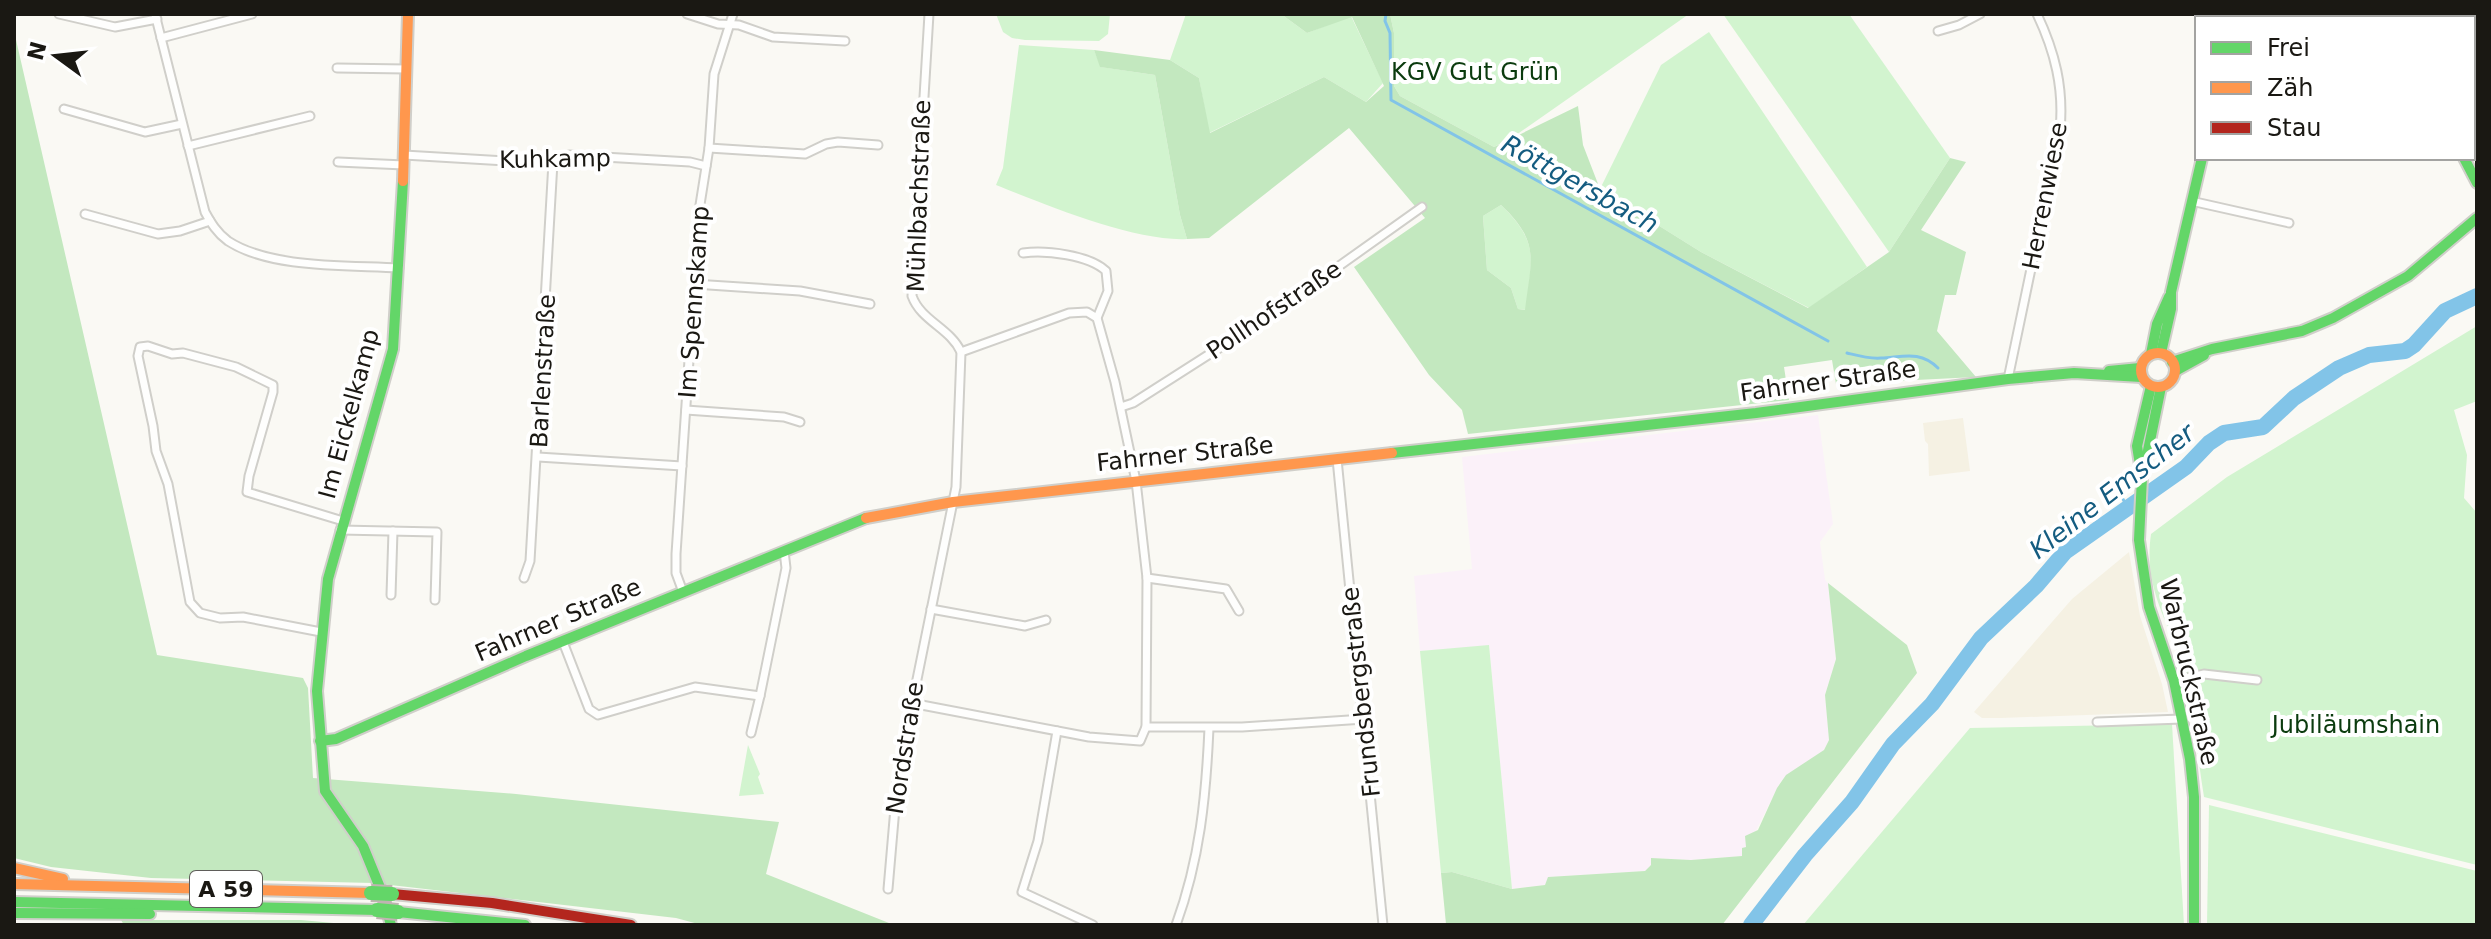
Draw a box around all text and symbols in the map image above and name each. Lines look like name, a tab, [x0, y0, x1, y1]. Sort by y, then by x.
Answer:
north arrow	[16, 16, 96, 96]
legend	[2195, 16, 2475, 160]
text: Frei	[2267, 34, 2310, 62]
text: N	[23, 39, 52, 63]
park label: KGV Gut Grün	[1391, 58, 1559, 86]
text: Zäh	[2267, 74, 2313, 102]
street label: Mühlbachstraße	[902, 99, 936, 293]
text: Stau	[2267, 114, 2322, 142]
street label: Herrenwiese	[2017, 120, 2073, 272]
water label: Röttgersbach	[1496, 129, 1664, 239]
street label: Kuhkamp	[499, 144, 611, 174]
street label: Im Spennskamp	[673, 205, 715, 399]
street label: Pollhofstraße	[1201, 255, 1347, 365]
street label: Barlenstraße	[525, 293, 561, 449]
street label: Im Eickelkamp	[313, 326, 385, 502]
street label: Fahrner Straße	[1738, 355, 1918, 407]
water label: Kleine Emscher	[2024, 416, 2202, 565]
street label: Fahrner Straße	[1095, 431, 1275, 477]
street label: Fahrner Straße	[471, 572, 645, 668]
street label: Warbruckstraße	[2154, 576, 2224, 768]
street label: Frundsbergstraße	[1336, 586, 1386, 798]
street label: Nordstraße	[881, 680, 929, 816]
park label: Jubiläumshain	[2270, 711, 2440, 739]
road number: A 59	[190, 871, 262, 907]

